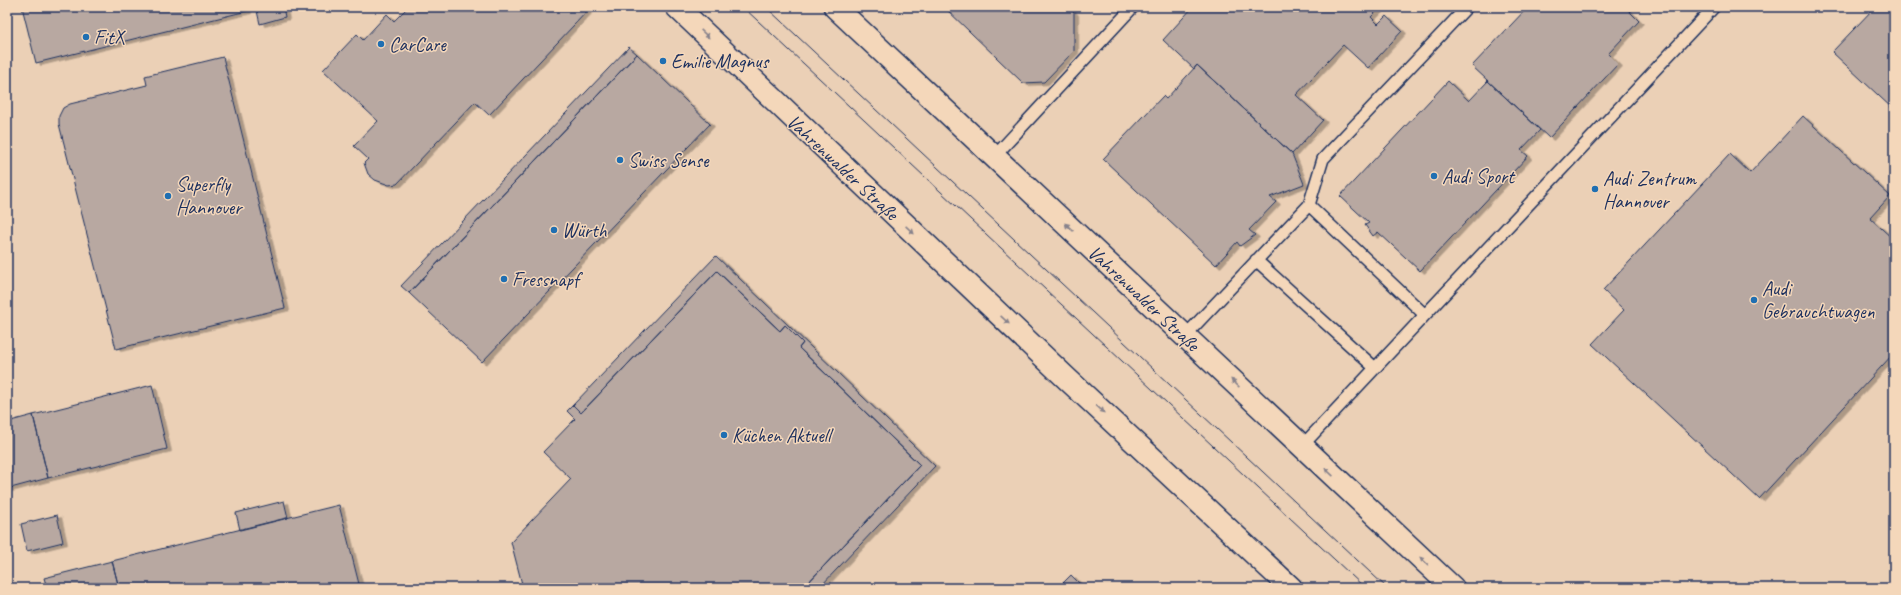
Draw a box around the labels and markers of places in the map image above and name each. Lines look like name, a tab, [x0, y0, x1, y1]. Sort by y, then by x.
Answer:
place label: FitX	[94, 25, 126, 50]
marker: FitX	[81, 32, 91, 42]
place label: CarCare	[389, 32, 447, 57]
marker: CarCare	[376, 39, 386, 49]
place label: Emilie Magnus	[671, 49, 771, 74]
marker: Emilie Magnus	[658, 56, 668, 66]
place label: Swiss Sense	[628, 148, 710, 173]
marker: Swiss Sense	[615, 155, 625, 165]
place label: Audi Sport	[1442, 164, 1516, 189]
place label: Audi Zentrum Hannover	[1603, 166, 1698, 214]
marker: Audi Sport	[1429, 171, 1439, 181]
place label: Superfly Hannover	[176, 172, 243, 220]
marker: Audi Zentrum Hannover	[1590, 184, 1600, 194]
marker: Superfly Hannover	[163, 191, 173, 201]
place label: Würth	[562, 218, 608, 243]
marker: Würth	[549, 225, 559, 235]
place label: Fressnapf	[512, 267, 584, 292]
marker: Fressnapf	[499, 274, 509, 284]
place label: Audi Gebrauchtwagen	[1762, 276, 1876, 324]
marker: Audi Gebrauchtwagen	[1749, 295, 1759, 305]
place label: Küchen Aktuell	[732, 423, 834, 448]
marker: Küchen Aktuell	[719, 430, 729, 440]

